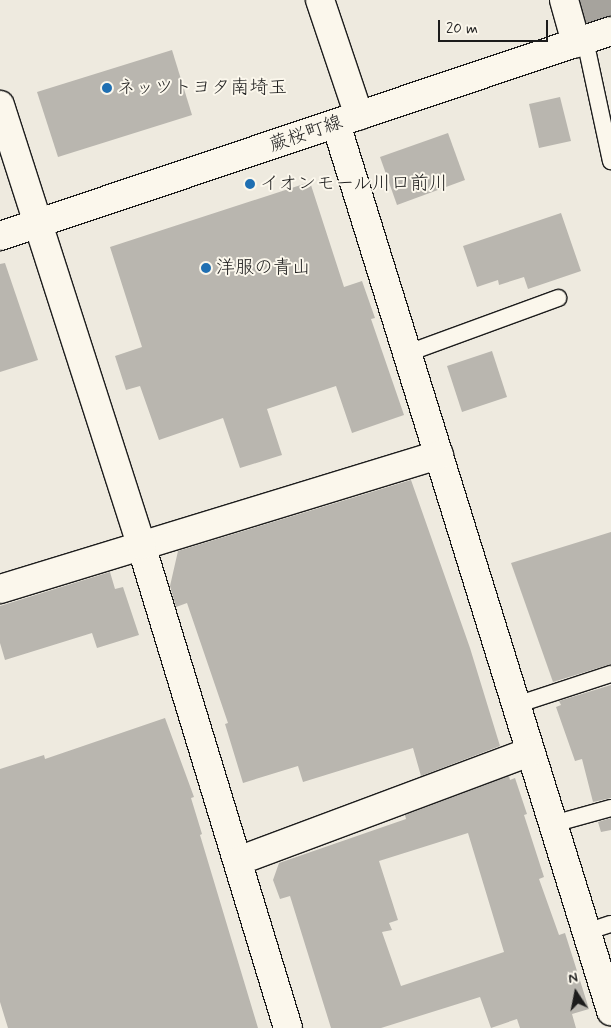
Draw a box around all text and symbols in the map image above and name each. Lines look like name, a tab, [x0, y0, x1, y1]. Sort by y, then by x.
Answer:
scale bar	[441, 10, 551, 42]
text: 20 m	[446, 19, 478, 39]
place label: ネッツトヨタ南埼玉	[117, 77, 288, 99]
marker: ネッツトヨタ南埼玉	[101, 82, 113, 94]
street label: 蕨桜町線	[266, 111, 346, 157]
place label: イオンモール川口前川	[260, 173, 450, 195]
marker: イオンモール川口前川	[244, 178, 256, 190]
place label: 洋服の青山	[216, 257, 311, 279]
marker: 洋服の青山	[200, 262, 212, 274]
north arrow	[551, 968, 601, 1018]
text: N	[567, 969, 579, 988]

